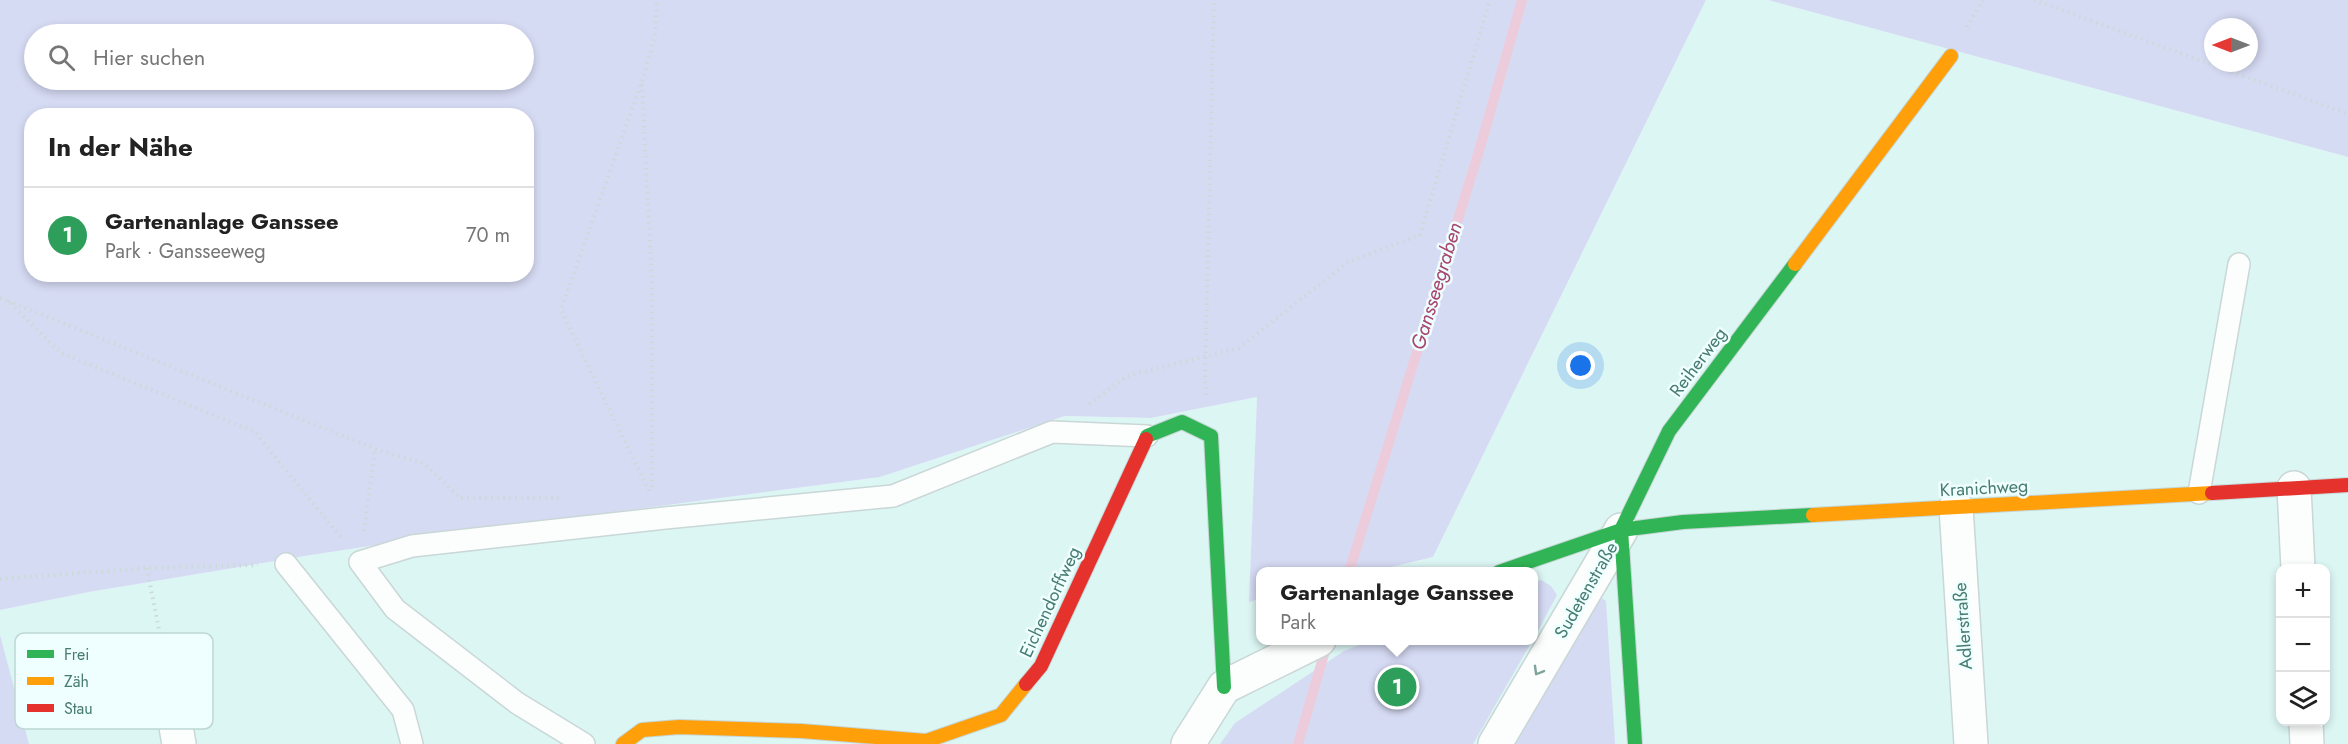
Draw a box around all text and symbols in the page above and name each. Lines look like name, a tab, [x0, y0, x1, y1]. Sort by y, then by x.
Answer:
north arrow	[2204, 18, 2258, 72]
search box	[24, 24, 534, 90]
icon: search	[45, 41, 78, 74]
text: Hier suchen	[93, 41, 205, 73]
text: In der Nähe	[48, 128, 193, 166]
text: Gartenanlage Ganssee	[105, 205, 339, 237]
water label: Gansseegraben	[1403, 219, 1470, 353]
text: 1	[62, 221, 73, 250]
text: 70 m	[466, 221, 510, 250]
text: Park · Gansseeweg	[105, 237, 266, 266]
street label: Reiherweg	[1663, 322, 1733, 402]
your location	[1566, 351, 1595, 380]
street label: Kranichweg	[1939, 473, 2029, 503]
street label: Sudetenstraße	[1548, 537, 1624, 643]
street label: Eichendorffweg	[1013, 542, 1087, 662]
map controls	[2276, 564, 2330, 726]
button: +	[2276, 564, 2330, 618]
popup	[1256, 567, 1538, 645]
text: Gartenanlage Ganssee	[1280, 576, 1514, 608]
street label: Adlerstraße	[1947, 581, 1979, 671]
text: Park	[1280, 608, 1316, 637]
button: −	[2276, 618, 2330, 672]
legend	[15, 633, 213, 729]
text: Frei	[64, 643, 89, 666]
pin: 1	[1378, 664, 1416, 710]
one-way arrow	[1534, 665, 1546, 675]
text: Zäh	[64, 670, 89, 693]
button: layers	[2276, 672, 2330, 726]
text: Stau	[64, 697, 93, 720]

